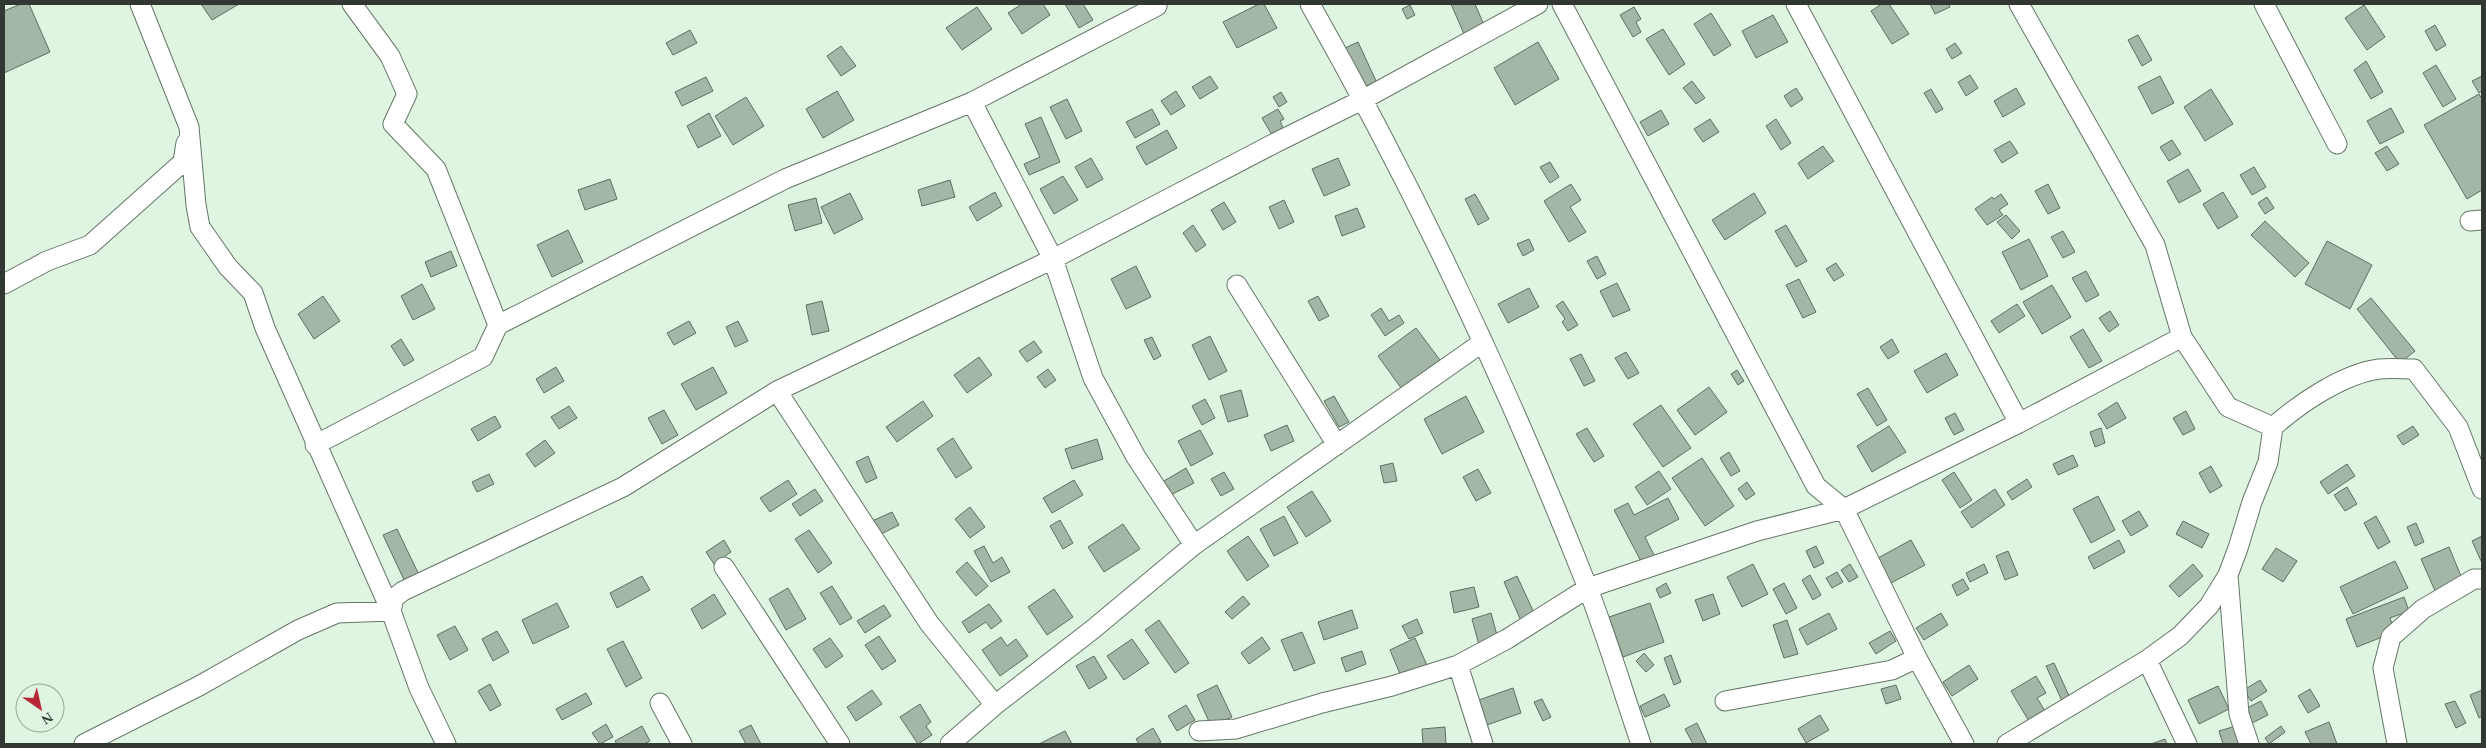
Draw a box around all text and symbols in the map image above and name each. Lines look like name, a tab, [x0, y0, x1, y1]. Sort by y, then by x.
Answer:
north arrow	[15, 683, 65, 733]
text: N	[39, 709, 55, 727]

